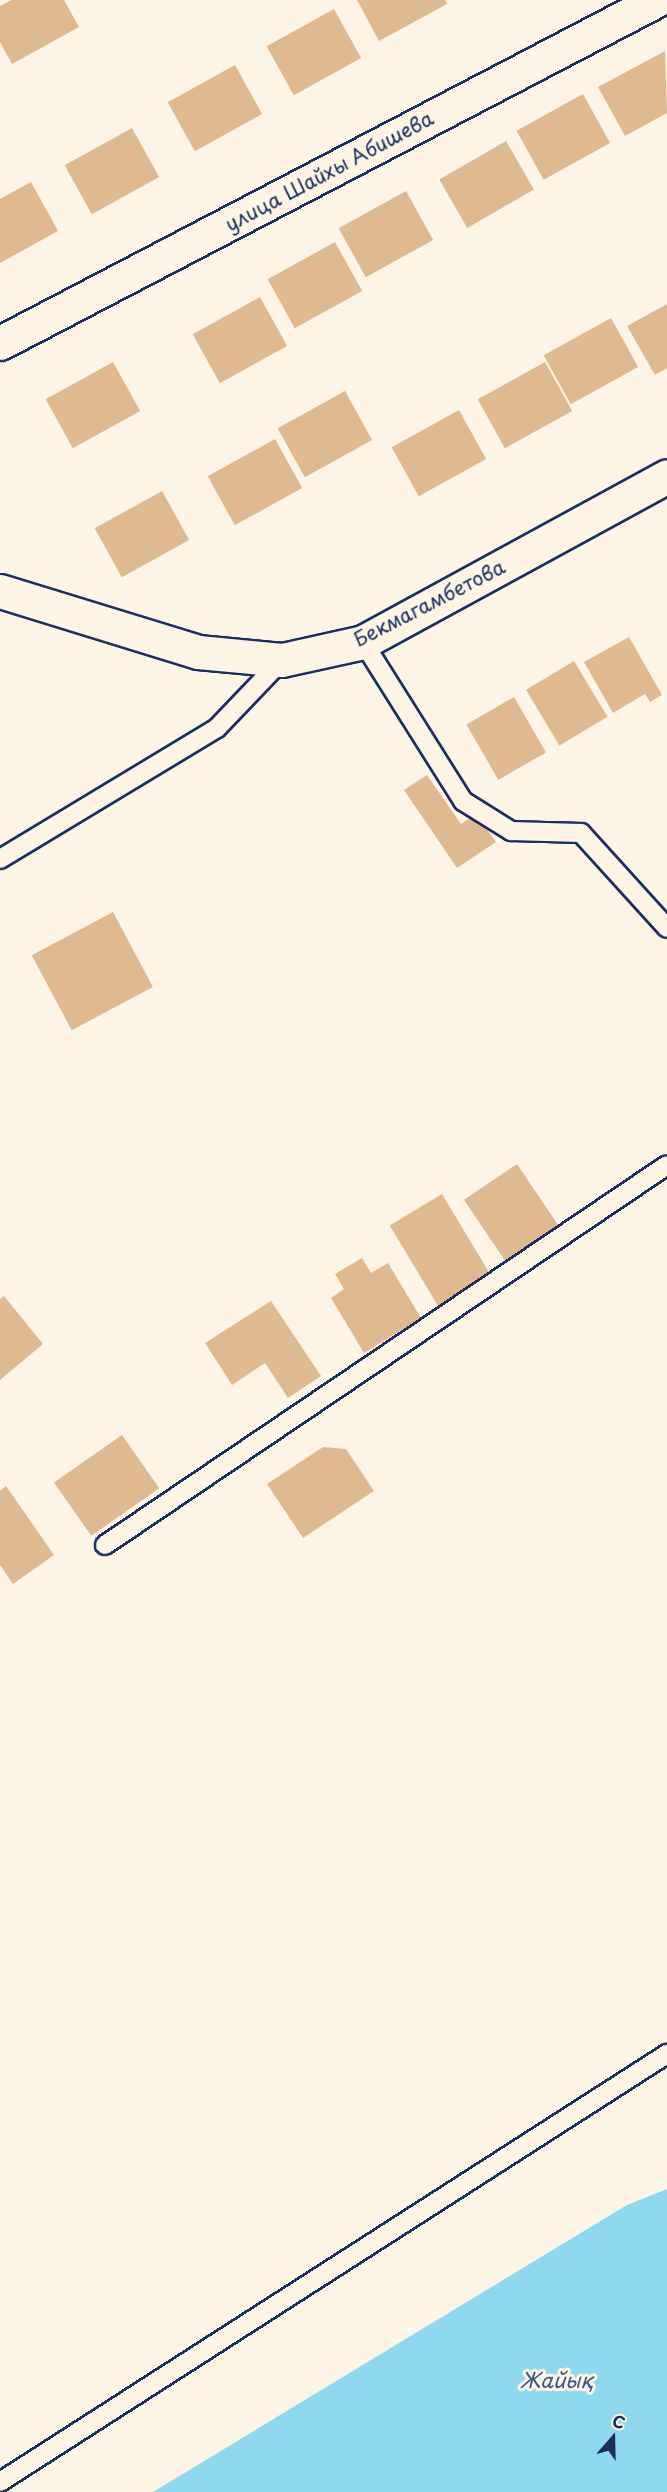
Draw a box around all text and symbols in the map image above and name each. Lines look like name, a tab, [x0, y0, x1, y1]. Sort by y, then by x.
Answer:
street label: улица Шайхы Абишева	[220, 105, 438, 237]
street label: Бекмагамбетова	[349, 554, 509, 652]
water label: Жайық	[520, 2366, 592, 2392]
north arrow	[583, 2408, 643, 2468]
text: С	[609, 2408, 629, 2434]

